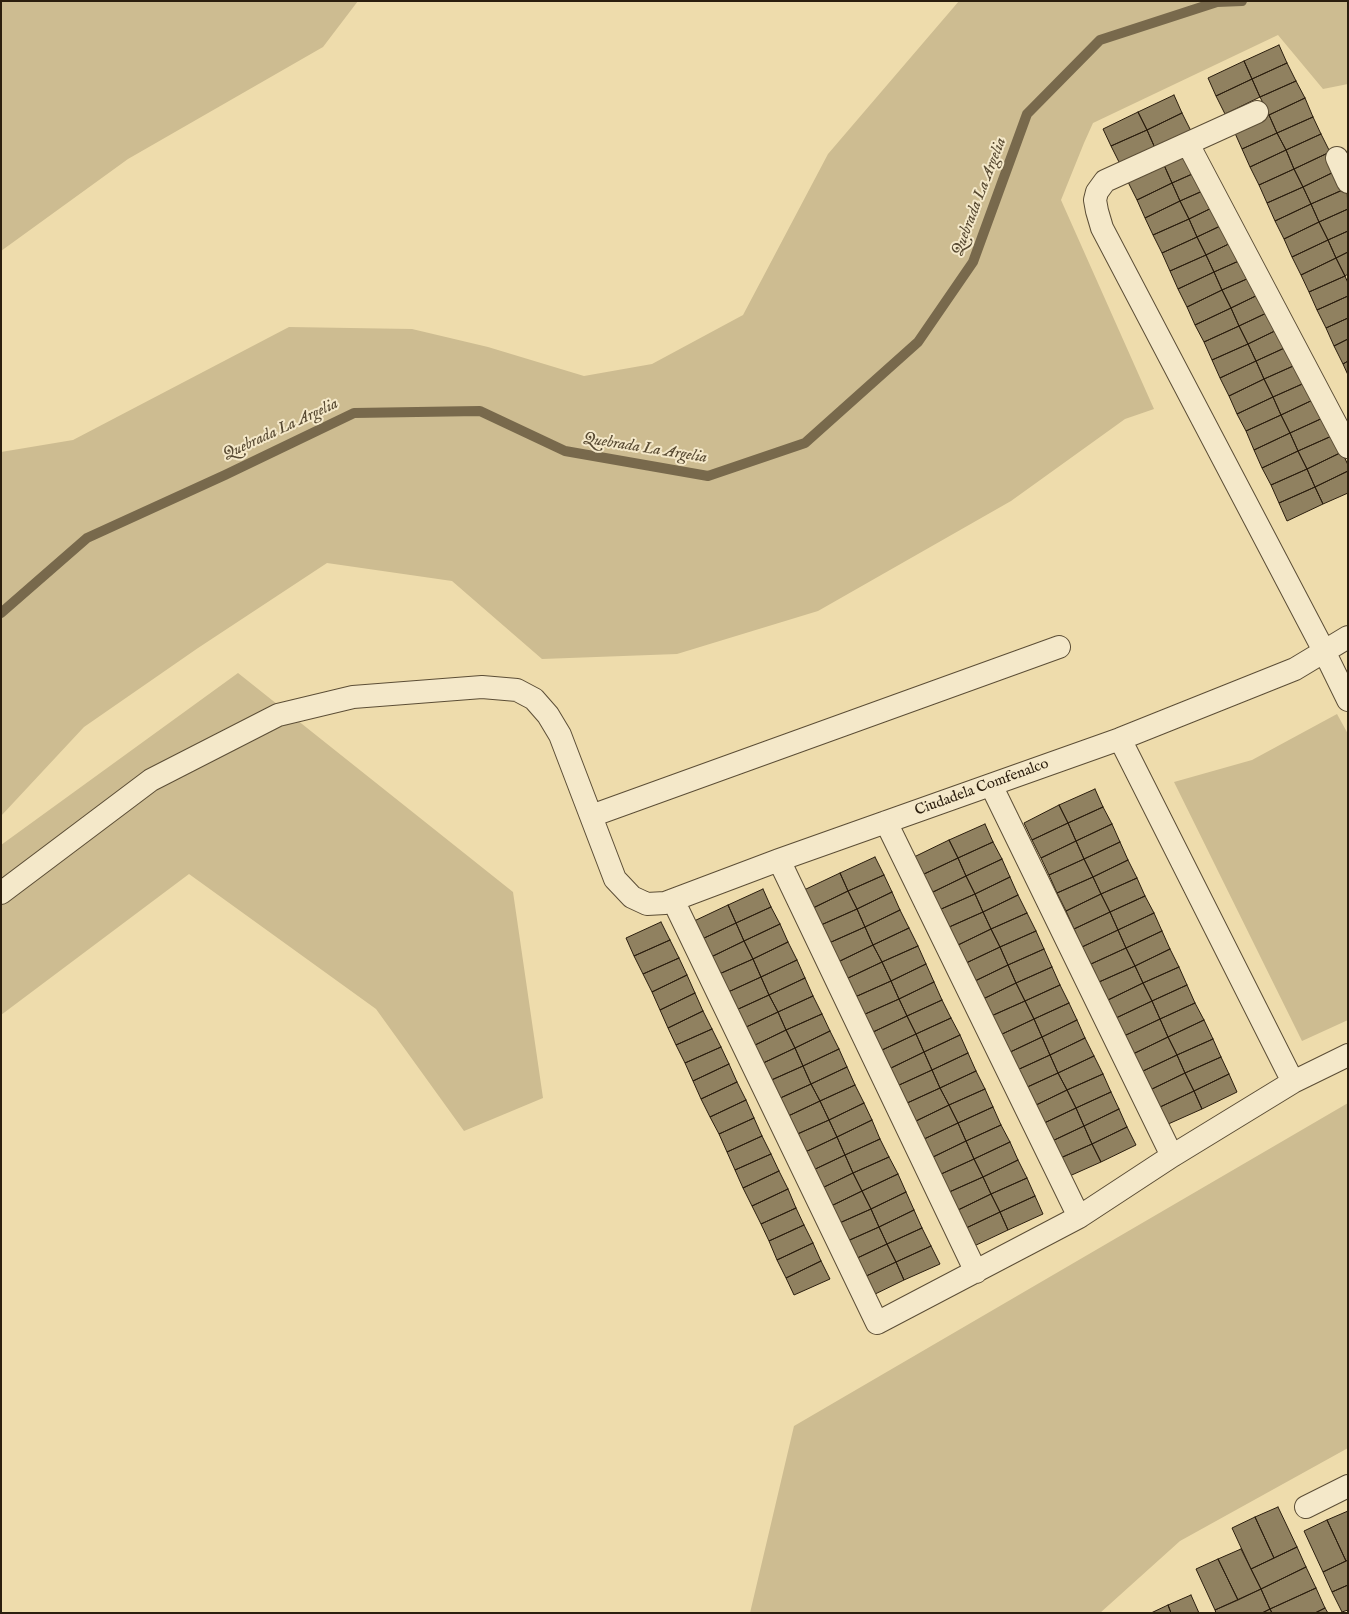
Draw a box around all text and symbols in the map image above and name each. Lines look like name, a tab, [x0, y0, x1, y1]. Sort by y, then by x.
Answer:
water label: Quebrada La Argelia	[949, 135, 1011, 259]
water label: Quebrada La Argelia	[220, 395, 342, 465]
water label: Quebrada La Argelia	[582, 430, 708, 468]
street label: Ciudadela Comfenalco	[913, 755, 1051, 821]

